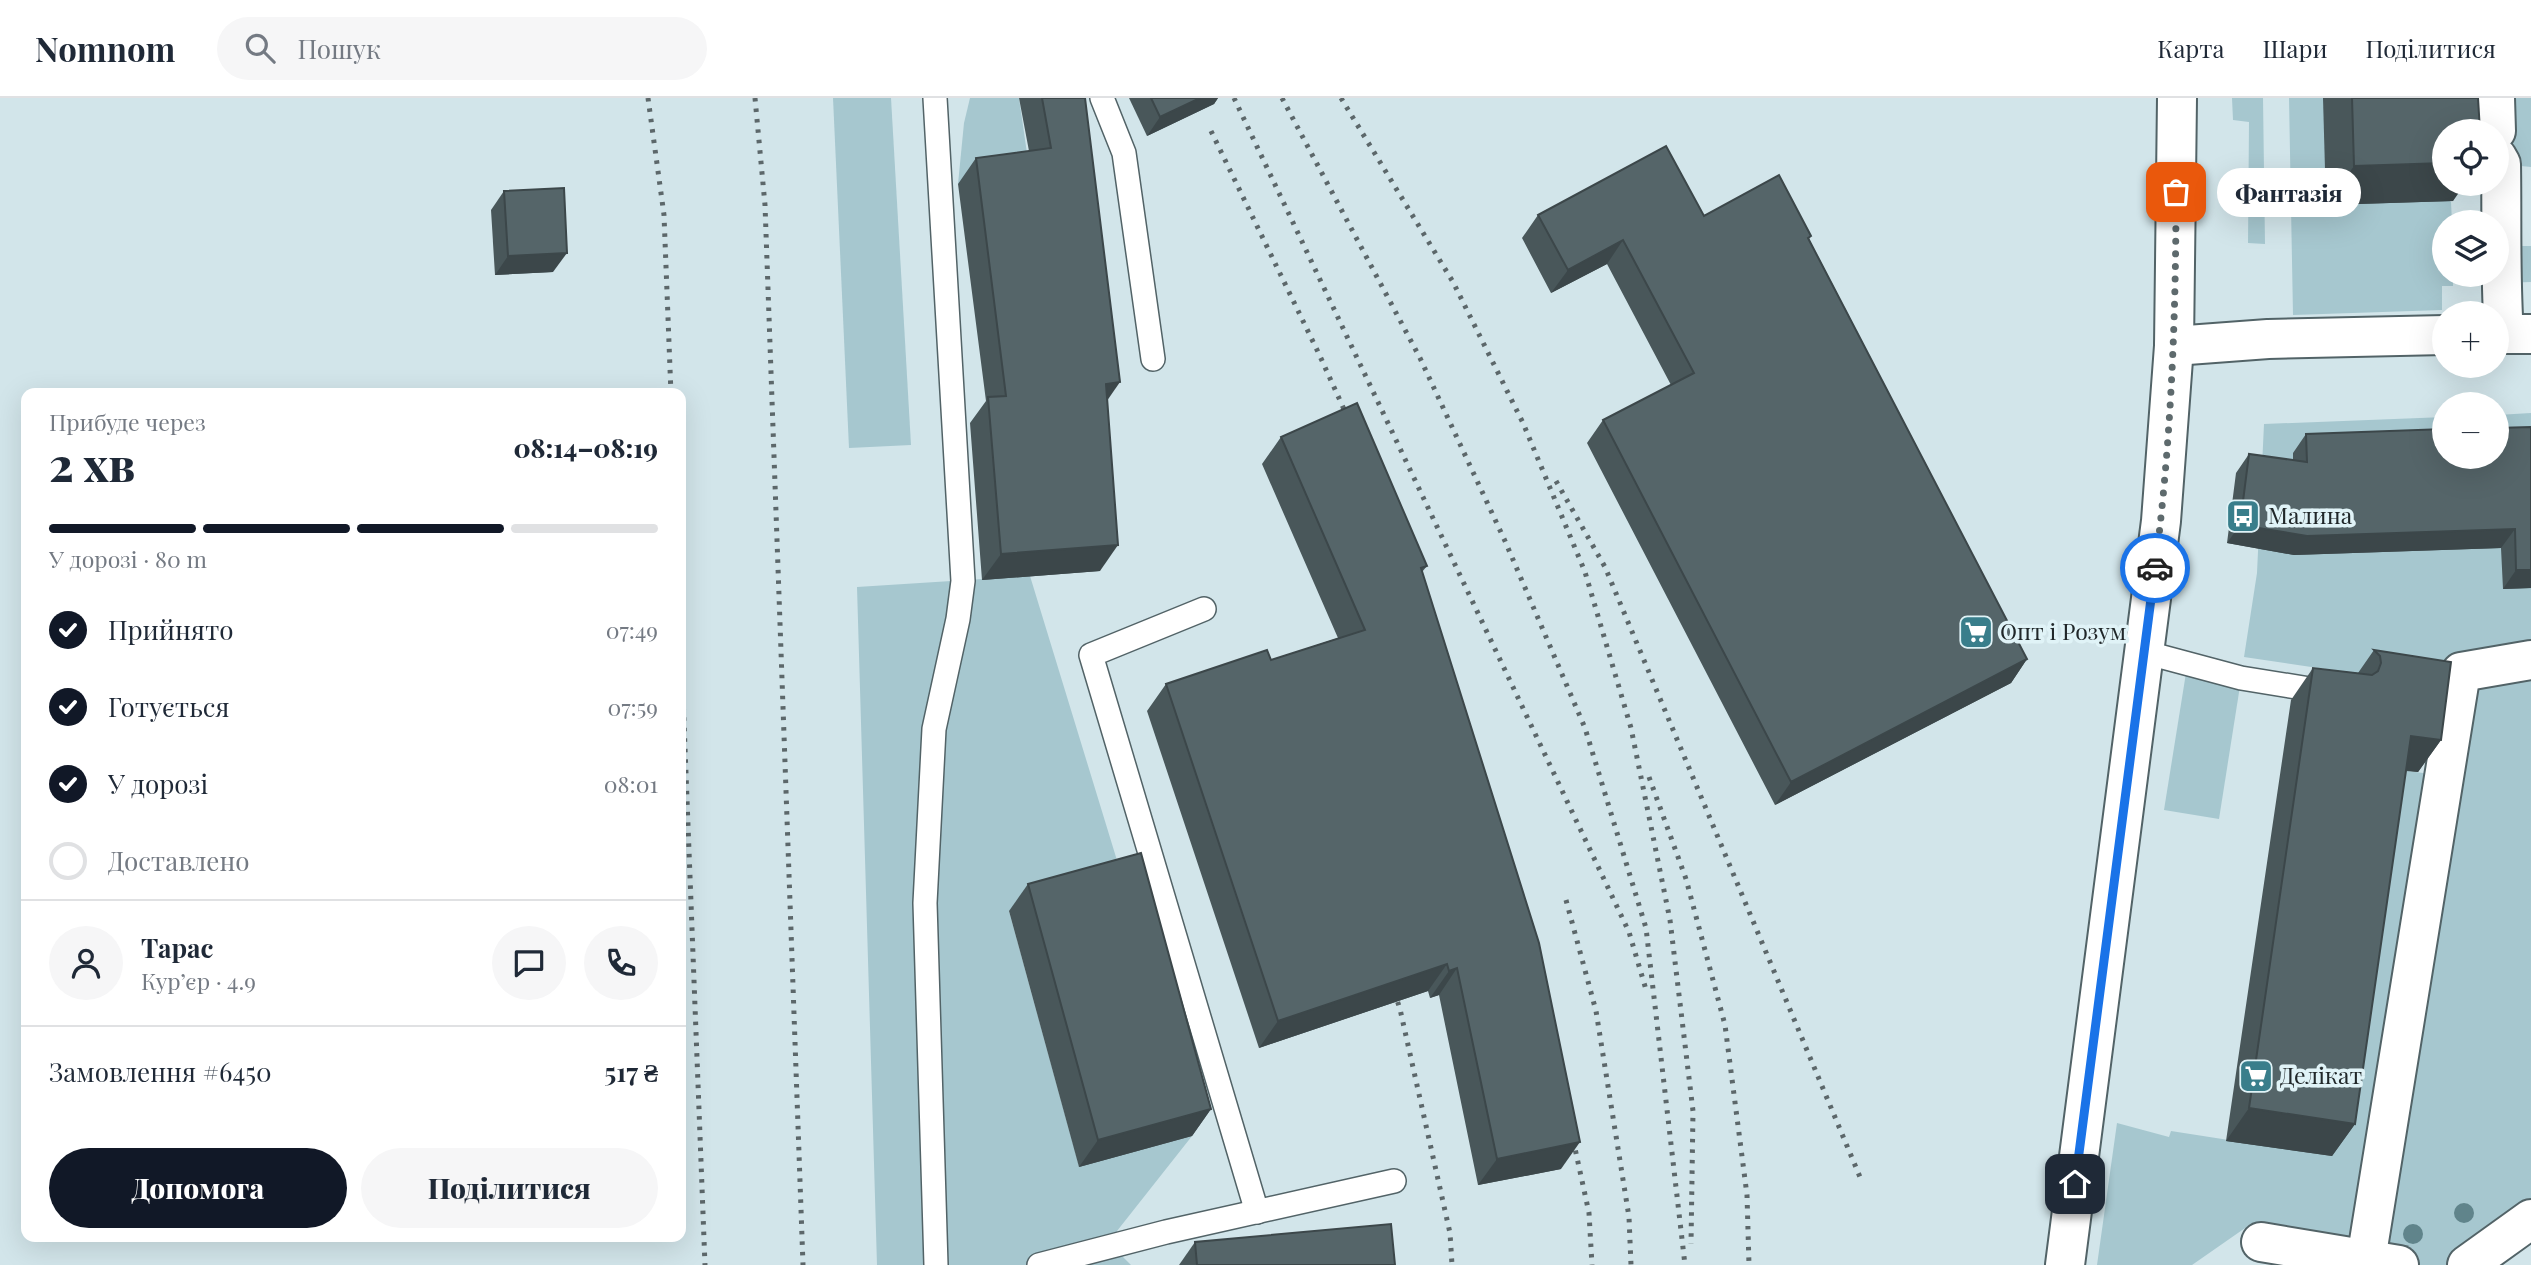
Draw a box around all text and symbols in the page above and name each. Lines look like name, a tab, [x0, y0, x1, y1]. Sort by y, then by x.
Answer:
search box	[217, 17, 707, 80]
text: Nomnom	[35, 26, 175, 70]
icon: search	[241, 29, 279, 67]
text: Пошук	[297, 31, 381, 66]
text: Карта	[2157, 32, 2225, 64]
text: Шари	[2263, 32, 2328, 64]
text: Поділитися	[2366, 32, 2496, 64]
map controls	[2432, 119, 2509, 469]
button: locate	[2432, 119, 2509, 196]
pin	[2146, 162, 2206, 222]
callout: Фантазiя	[2218, 168, 2362, 217]
icon: bag	[2157, 173, 2195, 211]
text: Фантазiя	[2236, 177, 2342, 208]
button: layers	[2432, 210, 2509, 287]
button: +	[2432, 301, 2509, 378]
button: −	[2432, 392, 2509, 469]
text: Прибуде через	[49, 406, 206, 437]
text: 08:14–08:19	[513, 430, 658, 465]
text: 2 хв	[49, 432, 135, 494]
bus stop icon: Малина	[2224, 497, 2262, 535]
place label: Малина	[2268, 499, 2353, 530]
courier	[2120, 533, 2190, 603]
text: У дорозі · 80 m	[49, 543, 207, 574]
icon: car	[2136, 549, 2174, 587]
icon: check	[49, 611, 87, 649]
text: Прийнято	[108, 612, 234, 647]
supermarket icon: Опт і Розум	[1957, 613, 1995, 651]
text: 07:49	[606, 614, 658, 645]
place label: Опт і Розум	[2000, 615, 2126, 646]
icon: check	[49, 688, 87, 726]
text: Готується	[108, 689, 229, 724]
text: 07:59	[607, 691, 658, 722]
icon: check	[49, 765, 87, 803]
text: У дорозі	[108, 766, 208, 801]
text: 08:01	[604, 768, 658, 799]
text: Доставлено	[108, 843, 250, 878]
button: person	[49, 926, 123, 1000]
button: chat	[492, 926, 566, 1000]
button: phone	[584, 926, 658, 1000]
text: Тарас	[141, 930, 213, 965]
text: Кур’єр · 4.9	[141, 965, 256, 996]
text: Замовлення #6450	[49, 1054, 272, 1089]
text: 517 ₴	[604, 1054, 658, 1089]
supermarket icon: Делікат	[2237, 1057, 2275, 1095]
place label: Делікат	[2280, 1059, 2362, 1090]
button: Допомога	[49, 1148, 347, 1228]
button: Поділитися	[361, 1148, 658, 1228]
pin	[2045, 1154, 2105, 1214]
icon: home	[2056, 1165, 2094, 1203]

